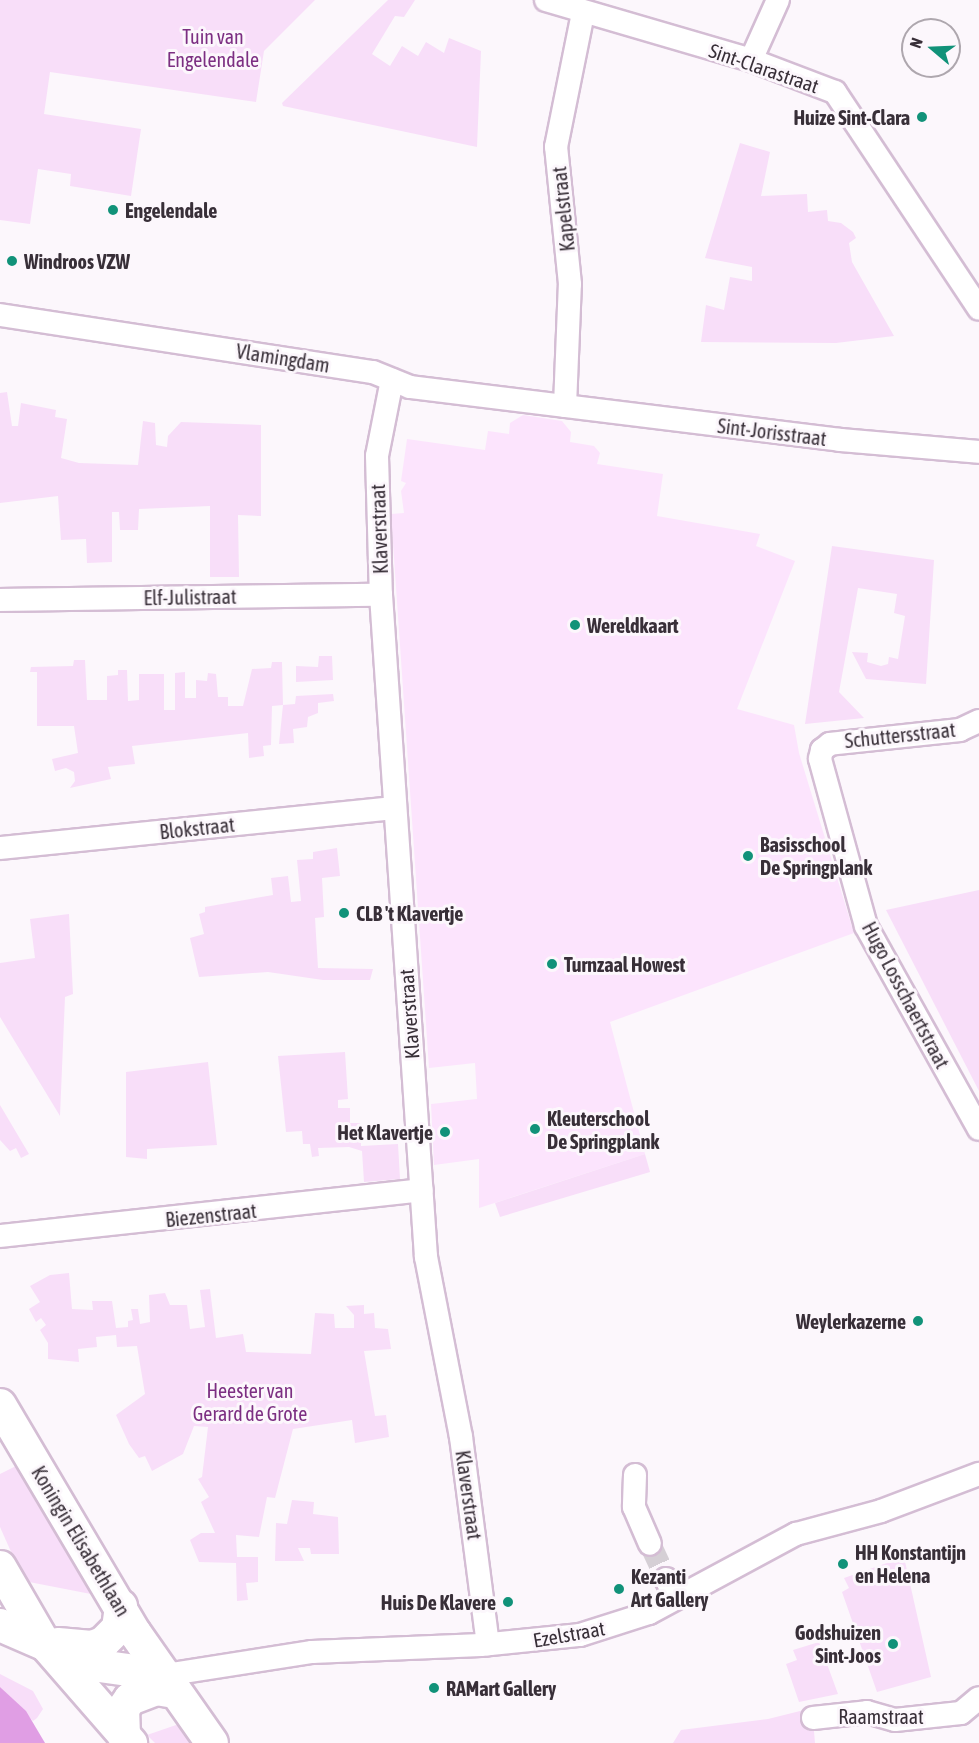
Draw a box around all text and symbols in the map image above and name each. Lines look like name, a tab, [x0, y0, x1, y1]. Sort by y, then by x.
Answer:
north arrow	[901, 18, 961, 78]
park label: Tuin van Engelendale	[167, 24, 259, 71]
text: N	[906, 35, 926, 50]
street label: Sint-Clarastraat	[706, 38, 822, 98]
place label: Huize Sint-Clara	[793, 105, 910, 129]
marker: Huize Sint-Clara	[915, 110, 929, 124]
street label: Kapelstraat	[547, 165, 579, 253]
place label: Engelendale	[125, 198, 217, 222]
marker: Engelendale	[106, 203, 120, 217]
place label: Windroos VZW	[24, 249, 130, 273]
marker: Windroos VZW	[5, 254, 19, 268]
street label: Vlamingdam	[234, 339, 332, 377]
street label: Sint-Jorisstraat	[716, 413, 828, 451]
street label: Klaverstraat	[365, 484, 393, 574]
street label: Elf-Julistraat	[143, 584, 237, 610]
place label: Wereldkaart	[587, 613, 678, 637]
marker: Wereldkaart	[568, 618, 582, 632]
street label: Schuttersstraat	[843, 717, 957, 753]
street label: Blokstraat	[158, 812, 236, 844]
place label: Basisschool De Springplank	[760, 832, 872, 879]
marker: Basisschool De Springplank	[741, 849, 755, 863]
place label: CLB 't Klavertje	[356, 901, 463, 925]
marker: CLB 't Klavertje	[337, 906, 351, 920]
street label: Hugo Losschaertstraat	[857, 918, 955, 1072]
place label: Turnzaal Howest	[564, 952, 685, 976]
marker: Turnzaal Howest	[545, 957, 559, 971]
street label: Klaverstraat	[394, 968, 424, 1060]
place label: Kleuterschool De Springplank	[547, 1106, 659, 1153]
place label: Het Klavertje	[337, 1120, 433, 1144]
marker: Kleuterschool De Springplank	[528, 1122, 542, 1136]
marker: Het Klavertje	[438, 1125, 452, 1139]
street label: Biezenstraat	[164, 1198, 258, 1232]
place label: Weylerkazerne	[796, 1309, 906, 1333]
marker: Weylerkazerne	[911, 1314, 925, 1328]
park label: Heester van Gerard de Grote	[193, 1378, 307, 1425]
street label: Klaverstraat	[451, 1449, 487, 1541]
street label: Koningin Elisabethlaan	[27, 1462, 135, 1620]
place label: HH Konstantijn en Helena	[855, 1540, 966, 1587]
marker: HH Konstantijn en Helena	[836, 1557, 850, 1571]
place label: Kezanti Art Gallery	[631, 1565, 709, 1612]
marker: Kezanti Art Gallery	[612, 1582, 626, 1596]
place label: Huis De Klavere	[381, 1590, 496, 1614]
marker: Huis De Klavere	[501, 1595, 515, 1609]
street label: Ezelstraat	[531, 1616, 607, 1652]
place label: Godshuizen Sint-Joos	[795, 1620, 881, 1667]
marker: Godshuizen Sint-Joos	[886, 1637, 900, 1651]
place label: RAMart Gallery	[446, 1676, 556, 1700]
marker: RAMart Gallery	[427, 1681, 441, 1695]
street label: Raamstraat	[838, 1704, 924, 1728]

